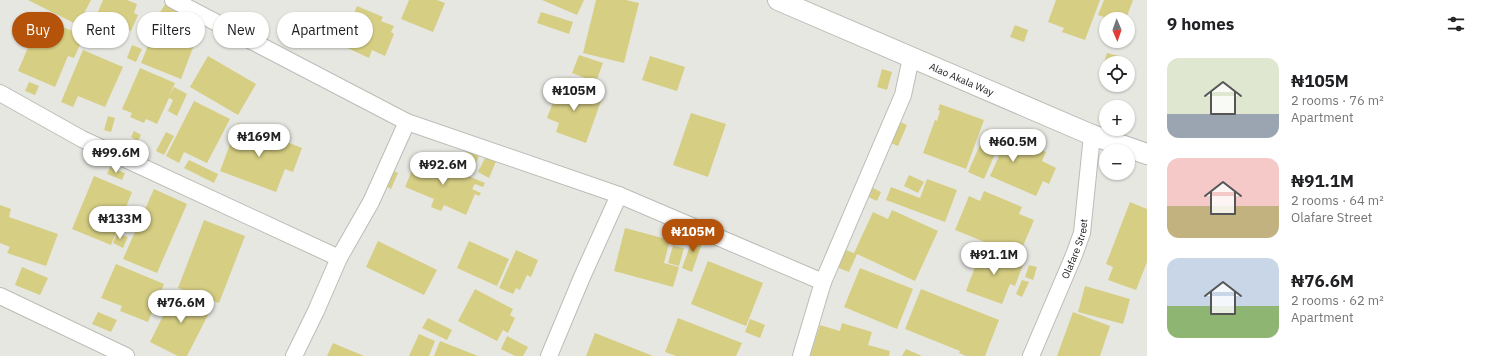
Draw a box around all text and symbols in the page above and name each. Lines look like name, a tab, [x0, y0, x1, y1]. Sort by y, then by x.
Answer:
chip: Buy	[12, 12, 64, 48]
chip: Rent	[72, 12, 129, 48]
chip: Filters	[137, 12, 205, 48]
chip: New	[213, 12, 269, 48]
chip: Apartment	[277, 12, 373, 48]
north arrow	[1099, 12, 1135, 48]
map controls	[1099, 12, 1135, 180]
text: 9 homes	[1167, 13, 1234, 35]
icon: filters	[1445, 13, 1467, 35]
button: locate	[1099, 56, 1135, 92]
street label: Alao Akala Way	[927, 59, 996, 99]
text: ₦105M	[1291, 70, 1349, 92]
icon: home	[1199, 74, 1247, 122]
pin: ₦105M	[546, 78, 602, 112]
text: ₦105M	[552, 82, 596, 99]
text: 2 rooms · 76 m²	[1291, 92, 1384, 109]
button: +	[1099, 100, 1135, 136]
text: Apartment	[1291, 109, 1354, 126]
pin: ₦169M	[231, 124, 287, 158]
text: ₦169M	[237, 128, 281, 145]
pin: ₦60.5M	[980, 129, 1046, 163]
text: ₦60.5M	[989, 133, 1037, 150]
pin: ₦99.6M	[83, 140, 149, 174]
text: ₦99.6M	[92, 144, 140, 161]
button: −	[1099, 144, 1135, 180]
pin: ₦92.6M	[410, 152, 476, 186]
text: ₦92.6M	[419, 156, 467, 173]
text: ₦91.1M	[1291, 170, 1354, 192]
icon: home	[1199, 174, 1247, 222]
text: 2 rooms · 64 m²	[1291, 192, 1384, 209]
pin: ₦133M	[92, 206, 148, 240]
text: Olafare Street	[1291, 209, 1372, 226]
text: ₦133M	[98, 210, 142, 227]
street label: Olafare Street	[1058, 218, 1090, 281]
pin: ₦105M	[665, 219, 721, 253]
text: ₦105M	[671, 223, 715, 240]
pin: ₦91.1M	[961, 242, 1027, 276]
text: ₦91.1M	[970, 246, 1018, 263]
text: ₦76.6M	[1291, 270, 1354, 292]
icon: home	[1199, 274, 1247, 322]
pin: ₦76.6M	[148, 290, 214, 324]
text: 2 rooms · 62 m²	[1291, 292, 1384, 309]
text: ₦76.6M	[157, 294, 205, 311]
text: Apartment	[1291, 309, 1354, 326]

